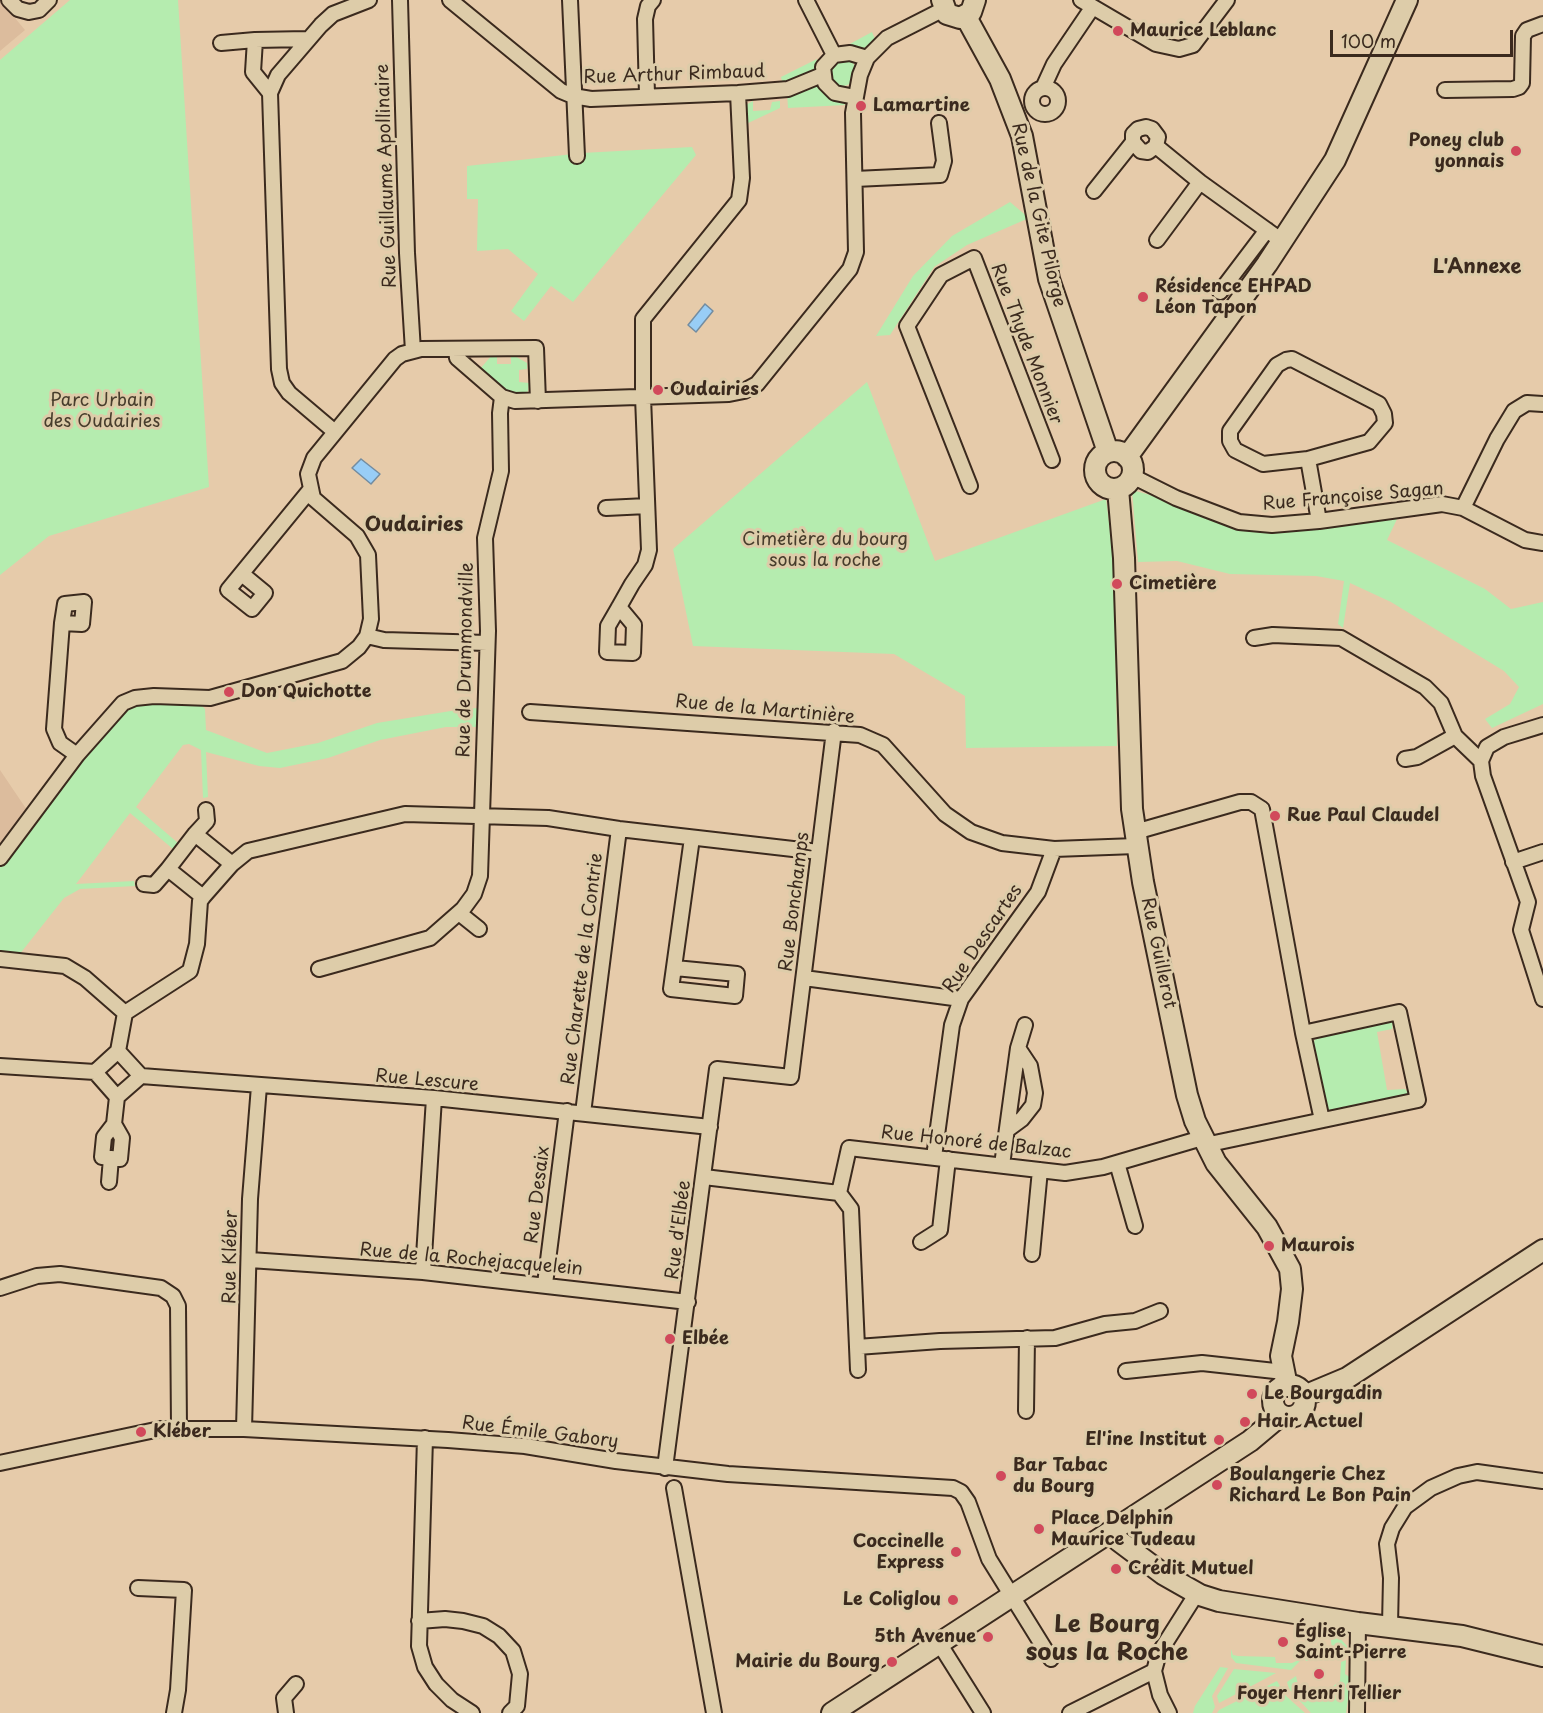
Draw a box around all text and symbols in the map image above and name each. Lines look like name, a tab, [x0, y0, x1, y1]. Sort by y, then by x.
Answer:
scale bar	[1333, 18, 1516, 56]
place label: Maurice Leblanc	[1130, 20, 1276, 42]
marker: Maurice Leblanc	[1111, 24, 1125, 38]
text: 100 m	[1341, 27, 1396, 54]
street label: Rue Arthur Rimbaud	[583, 61, 765, 89]
street label: Rue Guillaume Apollinaire	[372, 64, 402, 288]
place label: Lamartine	[873, 95, 970, 117]
marker: Lamartine	[854, 99, 868, 113]
street label: Rue de la Gite Pilorge	[1006, 121, 1070, 309]
place label: Poney club yonnais	[1409, 130, 1504, 172]
marker: Poney club yonnais	[1509, 144, 1523, 158]
district label: L'Annexe	[1433, 255, 1521, 279]
street label: Rue Thyde Monnier	[985, 261, 1067, 427]
place label: Résidence EHPAD Léon Tapon	[1155, 276, 1312, 318]
marker: Résidence EHPAD Léon Tapon	[1136, 290, 1150, 304]
place label: Oudairies	[670, 379, 759, 401]
marker: Oudairies	[651, 383, 665, 397]
park label: Parc Urbain des Oudairies	[43, 390, 161, 432]
street label: Rue Françoise Sagan	[1262, 478, 1444, 516]
district label: Oudairies	[365, 513, 463, 537]
park label: Cimetière du bourg sous la roche	[742, 529, 908, 572]
street label: Rue de Drummondville	[453, 562, 479, 758]
place label: Cimetière	[1129, 573, 1217, 595]
marker: Cimetière	[1110, 577, 1124, 591]
place label: Don Quichotte	[241, 681, 371, 703]
marker: Don Quichotte	[222, 685, 236, 699]
street label: Rue de la Martinière	[674, 691, 856, 729]
place label: Rue Paul Claudel	[1287, 805, 1439, 827]
marker: Rue Paul Claudel	[1268, 809, 1282, 823]
street label: Rue Bonchamps	[776, 831, 814, 973]
street label: Rue Charette de la Contrie	[558, 852, 608, 1086]
street label: Rue Descartes	[939, 881, 1027, 997]
street label: Rue Guillerot	[1136, 895, 1180, 1011]
street label: Rue Lescure	[374, 1066, 480, 1096]
street label: Rue Honoré de Balzac	[880, 1122, 1072, 1164]
street label: Rue Desaix	[521, 1145, 555, 1245]
street label: Rue d'Elbée	[662, 1179, 696, 1281]
street label: Rue Kléber	[219, 1210, 243, 1304]
place label: Maurois	[1281, 1235, 1355, 1257]
street label: Rue de la Rochejacquelein	[358, 1239, 584, 1281]
marker: Maurois	[1262, 1239, 1276, 1253]
place label: Elbée	[682, 1328, 729, 1350]
marker: Elbée	[663, 1332, 677, 1346]
place label: Le Bourgadin	[1264, 1383, 1383, 1405]
marker: Le Bourgadin	[1245, 1387, 1259, 1401]
place label: Hair Actuel	[1257, 1411, 1363, 1433]
street label: Rue Émile Gabory	[461, 1413, 619, 1453]
marker: Hair Actuel	[1238, 1415, 1252, 1429]
place label: Kléber	[153, 1421, 211, 1443]
marker: Kléber	[134, 1425, 148, 1439]
place label: El'ine Institut	[1085, 1429, 1207, 1451]
marker: El'ine Institut	[1212, 1433, 1226, 1447]
place label: Bar Tabac du Bourg	[1013, 1455, 1108, 1498]
place label: Boulangerie Chez Richard Le Bon Pain	[1229, 1464, 1411, 1506]
marker: Bar Tabac du Bourg	[994, 1469, 1008, 1483]
marker: Boulangerie Chez Richard Le Bon Pain	[1210, 1478, 1224, 1492]
place label: Place Delphin Maurice Tudeau	[1051, 1508, 1196, 1550]
marker: Place Delphin Maurice Tudeau	[1032, 1522, 1046, 1536]
place label: Coccinelle Express	[853, 1531, 944, 1574]
marker: Coccinelle Express	[949, 1545, 963, 1559]
place label: Crédit Mutuel	[1128, 1558, 1253, 1580]
marker: Crédit Mutuel	[1109, 1562, 1123, 1576]
place label: Le Coliglou	[843, 1589, 941, 1611]
marker: Le Coliglou	[946, 1593, 960, 1607]
district label: Le Bourg sous la Roche	[1026, 1611, 1188, 1667]
place label: Église Saint-Pierre	[1295, 1621, 1406, 1664]
place label: 5th Avenue	[874, 1626, 976, 1648]
marker: 5th Avenue	[981, 1630, 995, 1644]
marker: Église Saint-Pierre	[1276, 1635, 1290, 1649]
place label: Mairie du Bourg	[735, 1651, 880, 1673]
marker: Mairie du Bourg	[885, 1655, 899, 1669]
marker: Foyer Henri Tellier	[1312, 1667, 1326, 1681]
place label: Foyer Henri Tellier	[1237, 1683, 1401, 1705]

